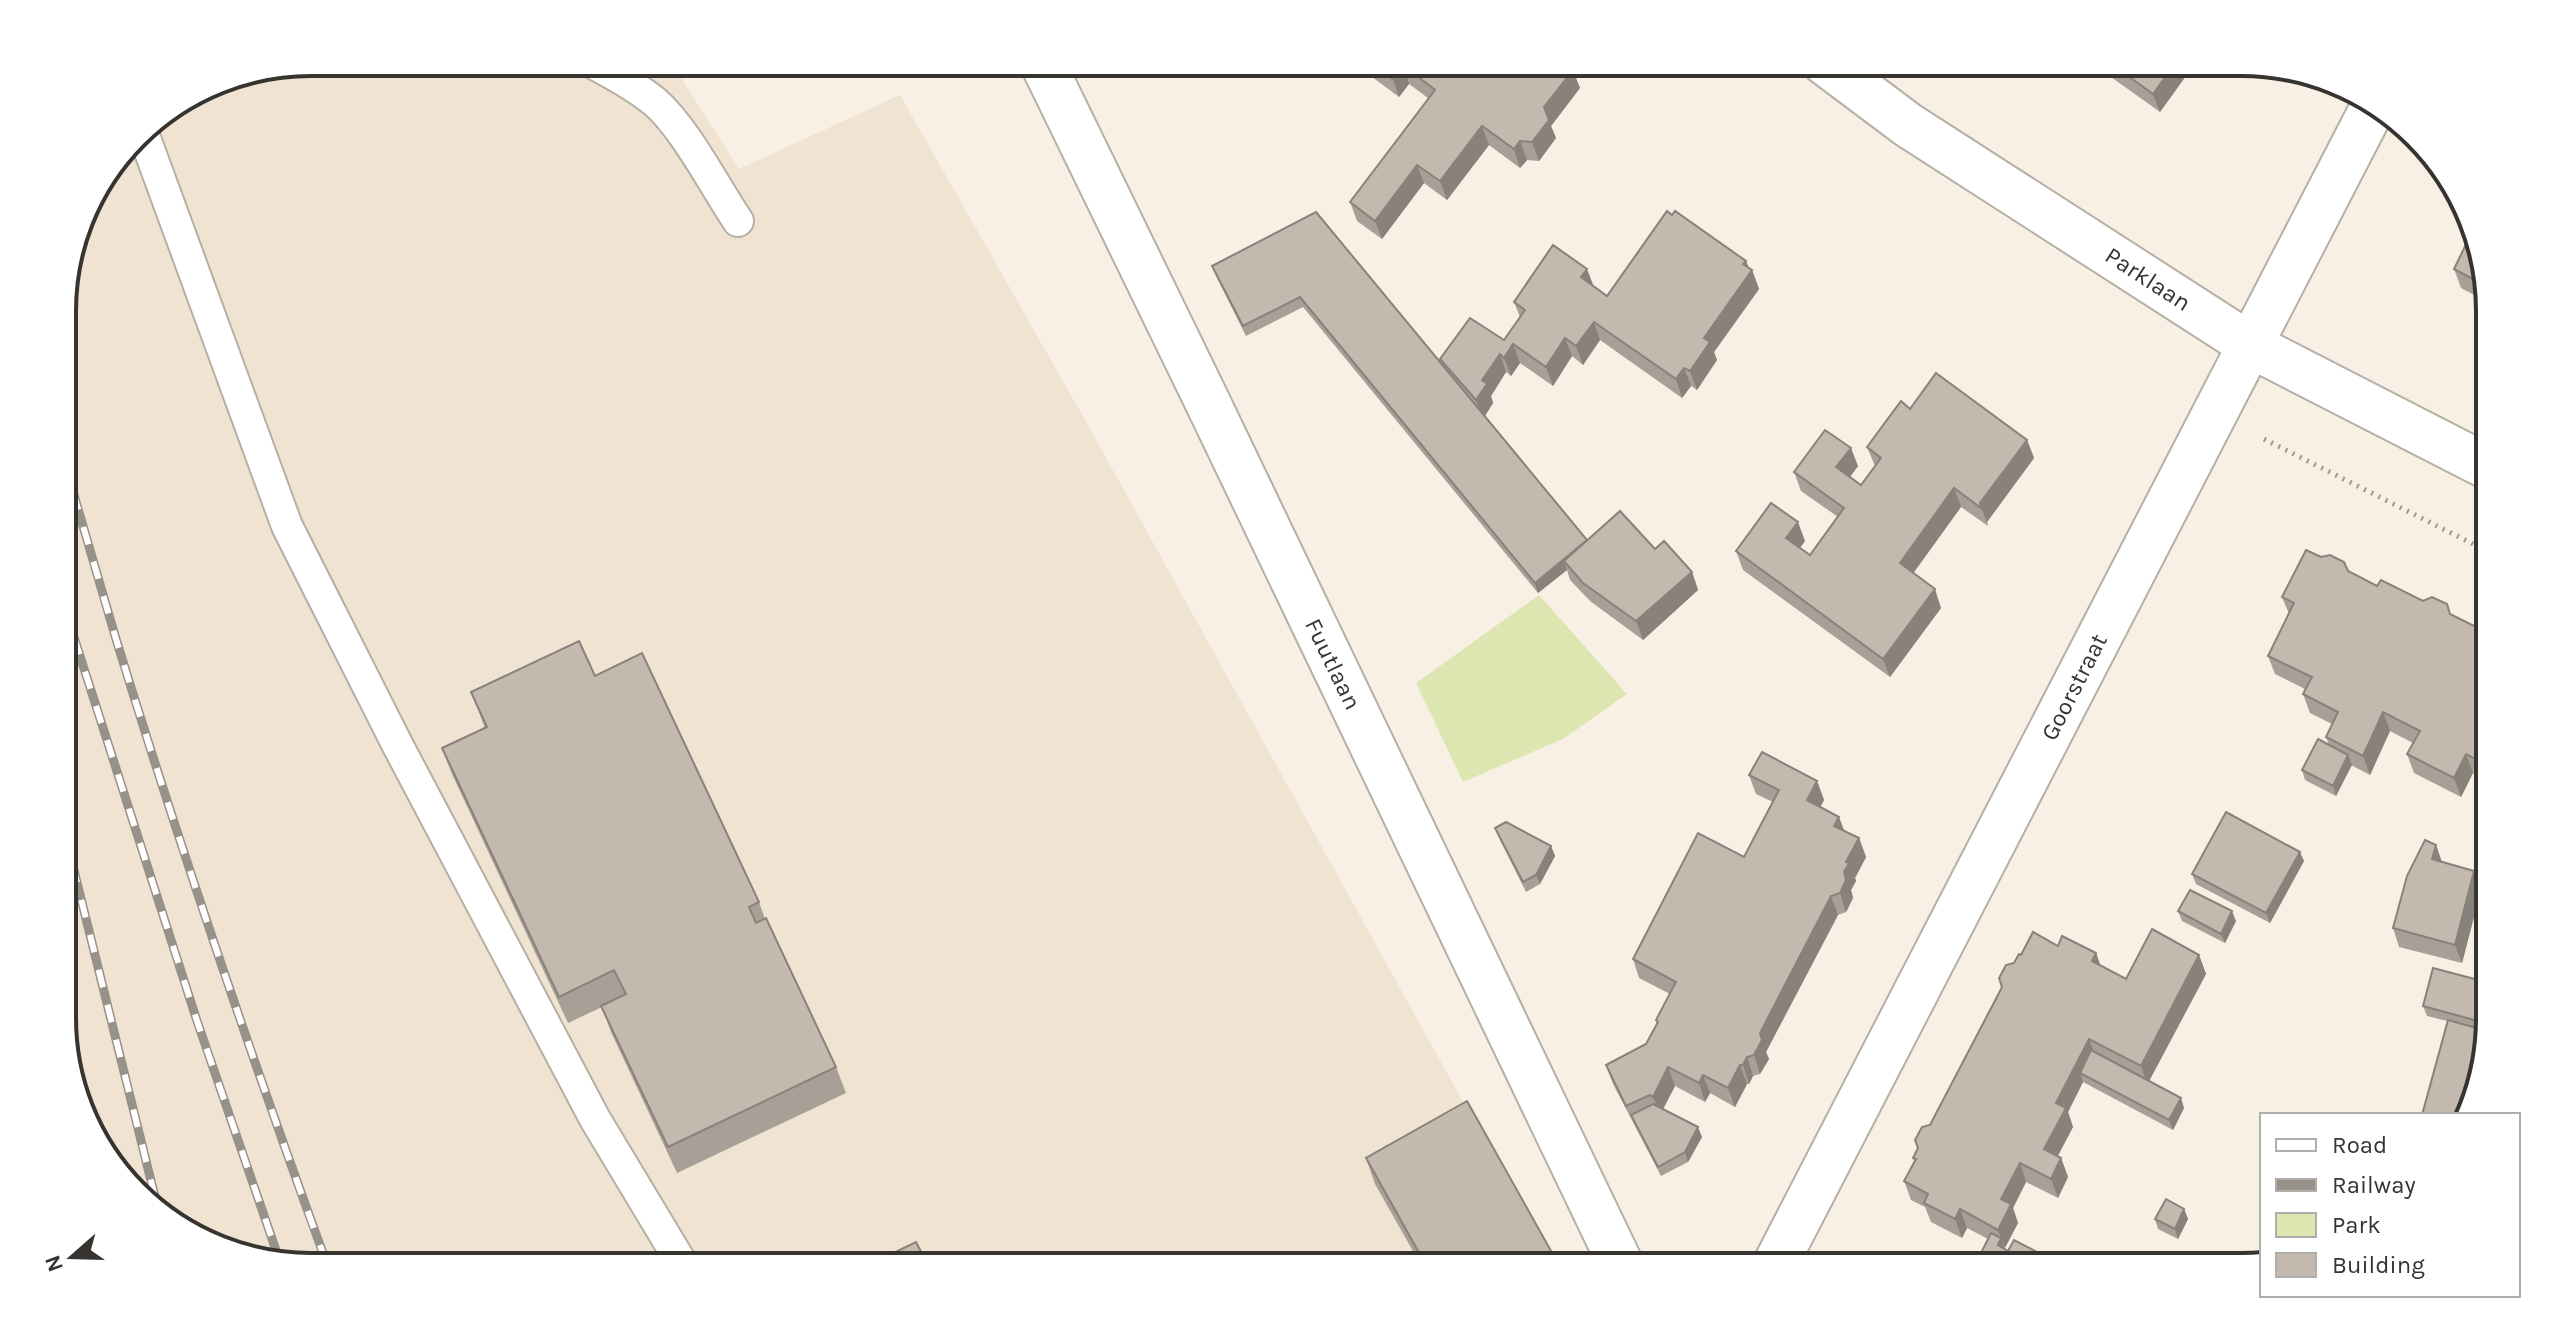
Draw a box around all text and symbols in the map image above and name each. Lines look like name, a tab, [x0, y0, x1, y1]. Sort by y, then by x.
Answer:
street label: Parklaan	[2100, 241, 2196, 317]
street label: Fuutlaan	[1299, 614, 1367, 714]
street label: Goorstraat	[2035, 629, 2113, 745]
legend	[2260, 1113, 2520, 1297]
text: Road	[2332, 1131, 2387, 1159]
text: Railway	[2332, 1171, 2416, 1199]
text: Park	[2332, 1211, 2381, 1239]
north arrow	[32, 1217, 112, 1297]
text: Building	[2332, 1251, 2425, 1279]
text: N	[39, 1252, 69, 1275]

